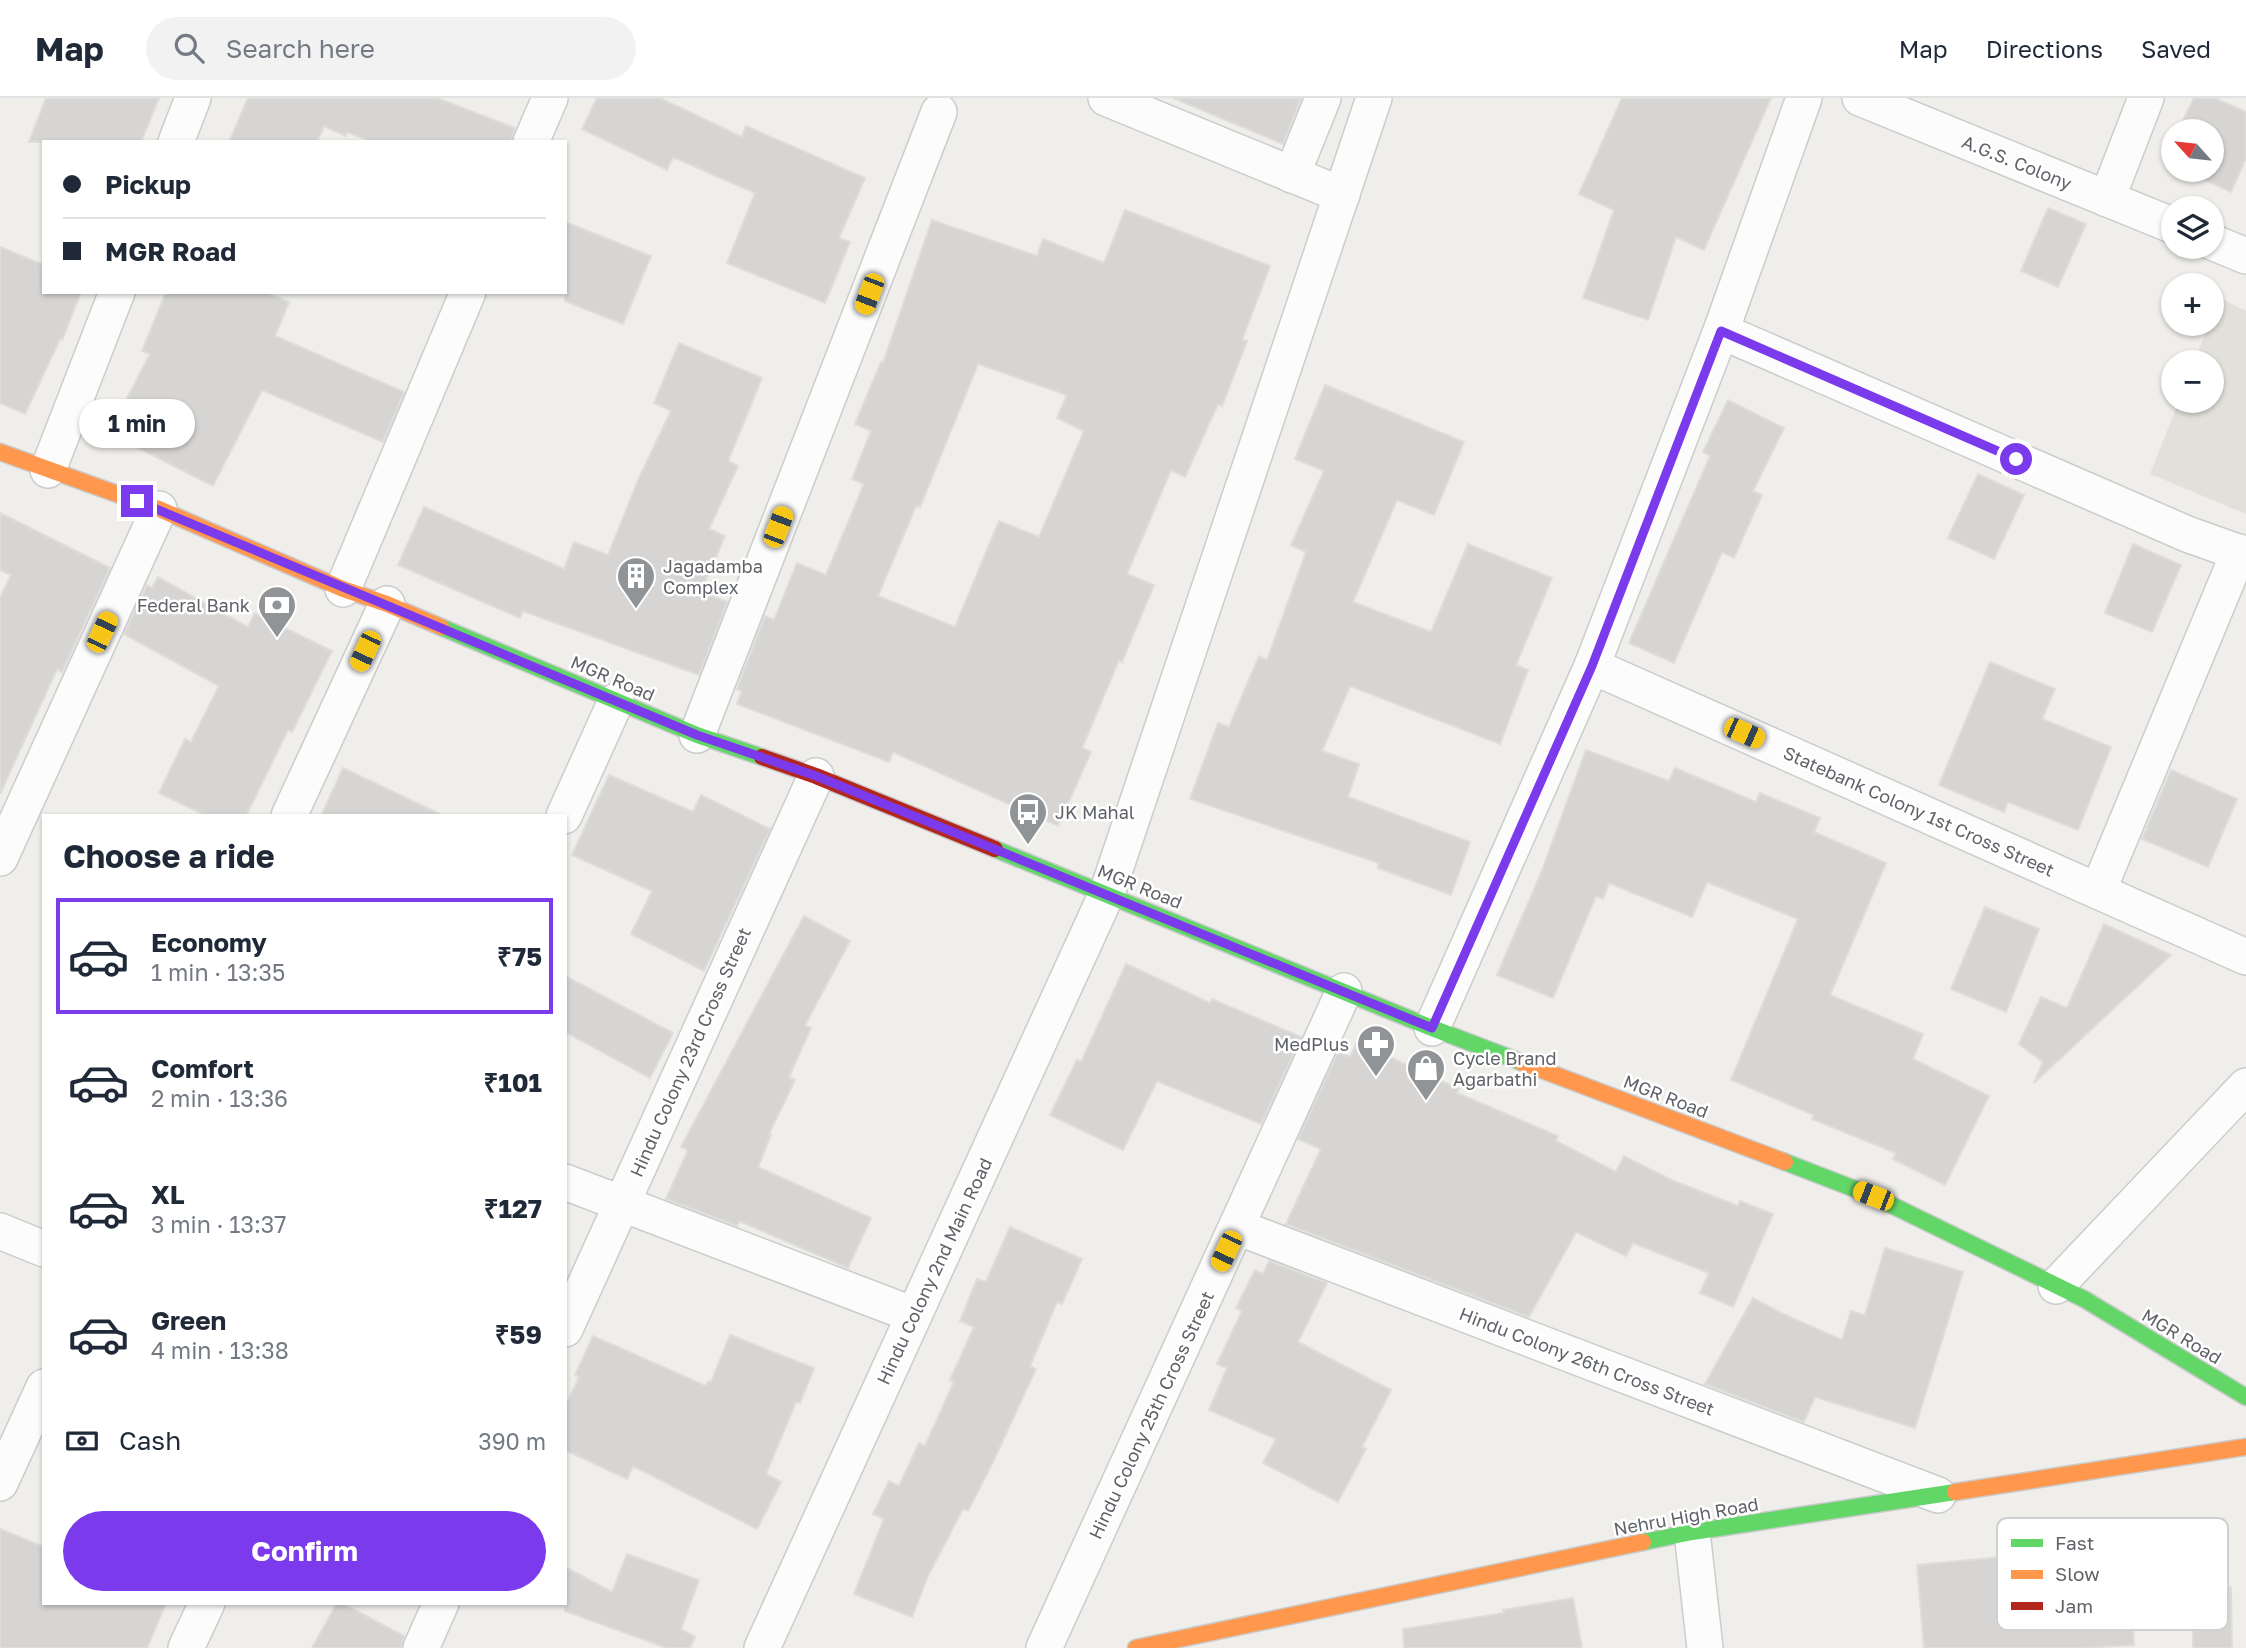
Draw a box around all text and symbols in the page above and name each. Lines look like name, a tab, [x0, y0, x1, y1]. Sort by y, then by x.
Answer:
search box	[146, 17, 636, 80]
text: Map	[35, 29, 104, 68]
icon: search	[170, 29, 208, 67]
text: Search here	[226, 33, 375, 64]
text: Map	[1899, 34, 1948, 63]
text: Directions	[1986, 34, 2103, 63]
text: Saved	[2141, 34, 2211, 63]
north arrow	[2161, 119, 2224, 182]
map controls	[2161, 119, 2224, 413]
street label: A.G.S. Colony	[1959, 130, 2075, 194]
text: Pickup	[105, 169, 191, 200]
button: layers	[2161, 196, 2224, 259]
text: MGR Road	[105, 236, 236, 267]
car	[852, 271, 887, 317]
button: +	[2161, 273, 2224, 336]
button: −	[2161, 350, 2224, 413]
callout: 1 min	[79, 400, 195, 448]
text: 1 min	[108, 409, 166, 437]
route start	[2000, 443, 2032, 475]
route end	[121, 485, 153, 517]
car	[761, 504, 796, 550]
building icon: Jagadamba Complex	[615, 555, 657, 610]
place label: Jagadamba Complex	[663, 555, 763, 598]
bank icon: Federal Bank	[256, 584, 298, 639]
place label: Federal Bank	[137, 594, 250, 616]
car	[84, 609, 121, 655]
car	[347, 628, 384, 674]
street label: MGR Road	[568, 650, 658, 706]
car	[1721, 715, 1768, 751]
street label: Statebank Colony 1st Cross Street	[1780, 741, 2058, 881]
bus stop icon: JK Mahal	[1007, 791, 1049, 846]
place label: JK Mahal	[1055, 801, 1135, 823]
text: Choose a ride	[63, 837, 275, 875]
street label: MGR Road	[1095, 859, 1185, 913]
street label: Hindu Colony 23rd Cross Street	[625, 924, 755, 1180]
icon: car	[67, 925, 130, 988]
text: Economy	[151, 927, 267, 958]
text: ₹75	[497, 941, 542, 972]
text: 1 min · 13:35	[151, 958, 285, 986]
pharmacy icon: MedPlus	[1355, 1023, 1397, 1078]
place label: MedPlus	[1274, 1033, 1349, 1055]
shop icon: Cycle Brand Agarbathi	[1405, 1047, 1447, 1102]
place label: Cycle Brand Agarbathi	[1453, 1047, 1557, 1090]
icon: car	[67, 1051, 130, 1114]
text: Comfort	[151, 1053, 254, 1084]
text: ₹101	[483, 1067, 542, 1098]
street label: MGR Road	[1621, 1070, 1711, 1122]
text: 2 min · 13:36	[151, 1084, 288, 1112]
street label: Hindu Colony 2nd Main Road	[872, 1154, 996, 1388]
icon: car	[67, 1177, 130, 1240]
text: XL	[151, 1179, 185, 1210]
car	[1850, 1179, 1897, 1213]
text: ₹127	[484, 1193, 542, 1224]
text: 3 min · 13:37	[151, 1210, 286, 1238]
car	[1208, 1228, 1245, 1274]
street label: Hindu Colony 25th Cross Street	[1084, 1287, 1218, 1543]
street label: Hindu Colony 26th Cross Street	[1456, 1302, 1718, 1420]
icon: car	[67, 1303, 130, 1366]
street label: MGR Road	[2138, 1304, 2226, 1368]
text: Green	[151, 1305, 226, 1336]
text: ₹59	[495, 1319, 542, 1350]
text: 4 min · 13:38	[151, 1336, 289, 1364]
icon: cash	[63, 1422, 101, 1460]
text: Cash	[119, 1425, 181, 1456]
text: 390 m	[478, 1427, 546, 1455]
street label: Nehru High Road	[1612, 1492, 1760, 1540]
button: Confirm	[63, 1511, 546, 1591]
legend	[1997, 1518, 2228, 1630]
text: Fast	[2055, 1531, 2094, 1554]
text: Slow	[2055, 1562, 2100, 1585]
text: Jam	[2055, 1594, 2093, 1617]

